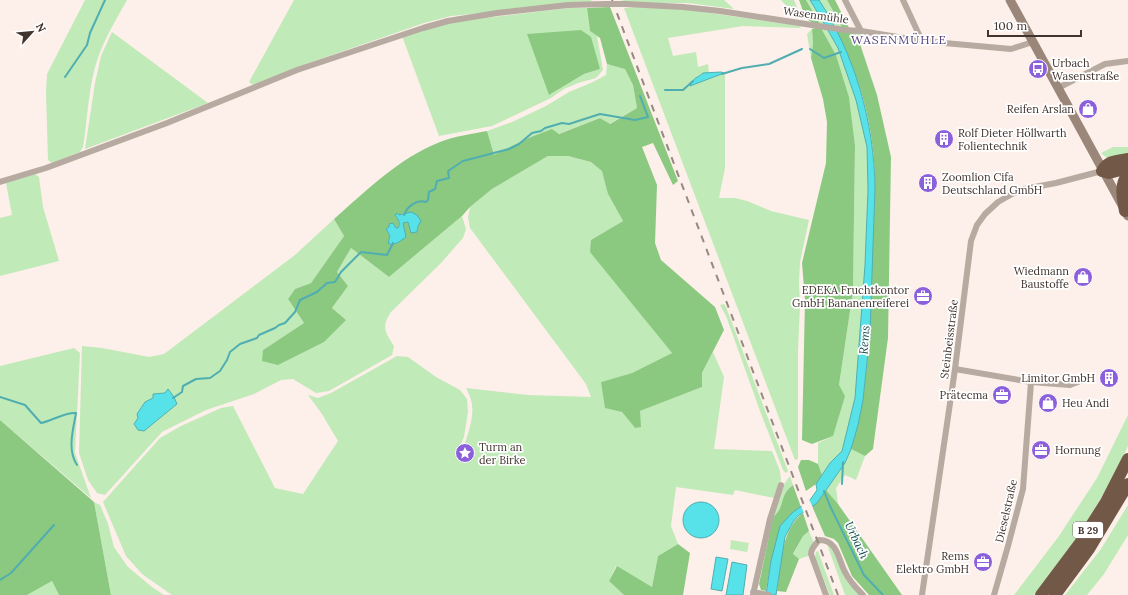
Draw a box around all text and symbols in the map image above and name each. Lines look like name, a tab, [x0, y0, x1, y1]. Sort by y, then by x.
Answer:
street label: Wasenmühle	[782, 3, 850, 27]
north arrow	[12, 12, 52, 52]
scale bar	[988, 12, 1081, 38]
text: 100 m	[994, 18, 1027, 33]
text: N	[33, 20, 49, 35]
district label: WASENMÜHLE	[851, 32, 947, 47]
place label: Urbach Wasenstraße	[1052, 56, 1119, 83]
bus stop icon: Urbach Wasenstraße	[1027, 58, 1049, 80]
shop icon: Reifen Arslan	[1077, 98, 1099, 120]
place label: Reifen Arslan	[1007, 102, 1074, 116]
place label: Rolf Dieter Höllwarth Folientechnik	[958, 126, 1067, 153]
building icon: Rolf Dieter Höllwarth Folientechnik	[933, 128, 955, 150]
place label: Zoomlion Cifa Deutschland GmbH	[942, 170, 1042, 197]
building icon: Zoomlion Cifa Deutschland GmbH	[917, 172, 939, 194]
place label: Wiedmann Baustoffe	[1014, 264, 1069, 291]
shop icon: Wiedmann Baustoffe	[1072, 266, 1094, 288]
place label: EDEKA Fruchtkontor GmbH Bananenreiferei	[792, 283, 909, 310]
office icon: EDEKA Fruchtkontor GmbH Bananenreiferei	[912, 285, 934, 307]
street label: Steinbeisstraße	[937, 298, 961, 380]
water label: Rems	[856, 325, 872, 355]
building icon: Limitor GmbH	[1098, 367, 1120, 389]
place label: Limitor GmbH	[1021, 371, 1095, 385]
office icon: Prätecma	[991, 384, 1013, 406]
place label: Prätecma	[940, 388, 988, 402]
shop icon: Heu Andi	[1037, 392, 1059, 414]
place label: Heu Andi	[1062, 396, 1109, 410]
office icon: Hornung	[1030, 439, 1052, 461]
place label: Turm an der Birke	[479, 440, 526, 467]
place icon: Turm an der Birke	[454, 442, 476, 464]
place label: Hornung	[1055, 443, 1101, 457]
street label: Dieselstraße	[992, 478, 1020, 544]
water label: Urbach	[842, 519, 872, 561]
road number: B 29	[1073, 522, 1103, 538]
place label: Rems Elektro GmbH	[896, 549, 969, 576]
office icon: Rems Elektro GmbH	[972, 551, 994, 573]

